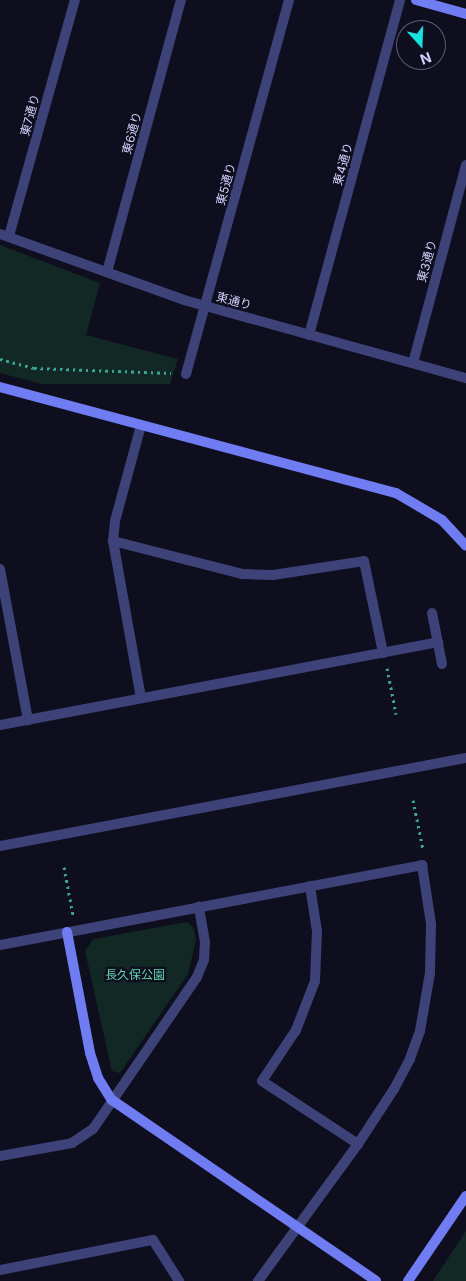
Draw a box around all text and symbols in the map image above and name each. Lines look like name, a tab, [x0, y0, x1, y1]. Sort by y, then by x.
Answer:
north arrow	[396, 20, 446, 70]
text: N	[418, 49, 434, 68]
street label: 東7通り	[18, 92, 42, 138]
street label: 東6通り	[119, 110, 145, 156]
street label: 東4通り	[330, 141, 356, 187]
street label: 東5通り	[213, 161, 239, 207]
street label: 東3通り	[414, 238, 440, 284]
street label: 東通り	[215, 289, 253, 313]
park label: 長久保公園	[105, 968, 165, 982]

